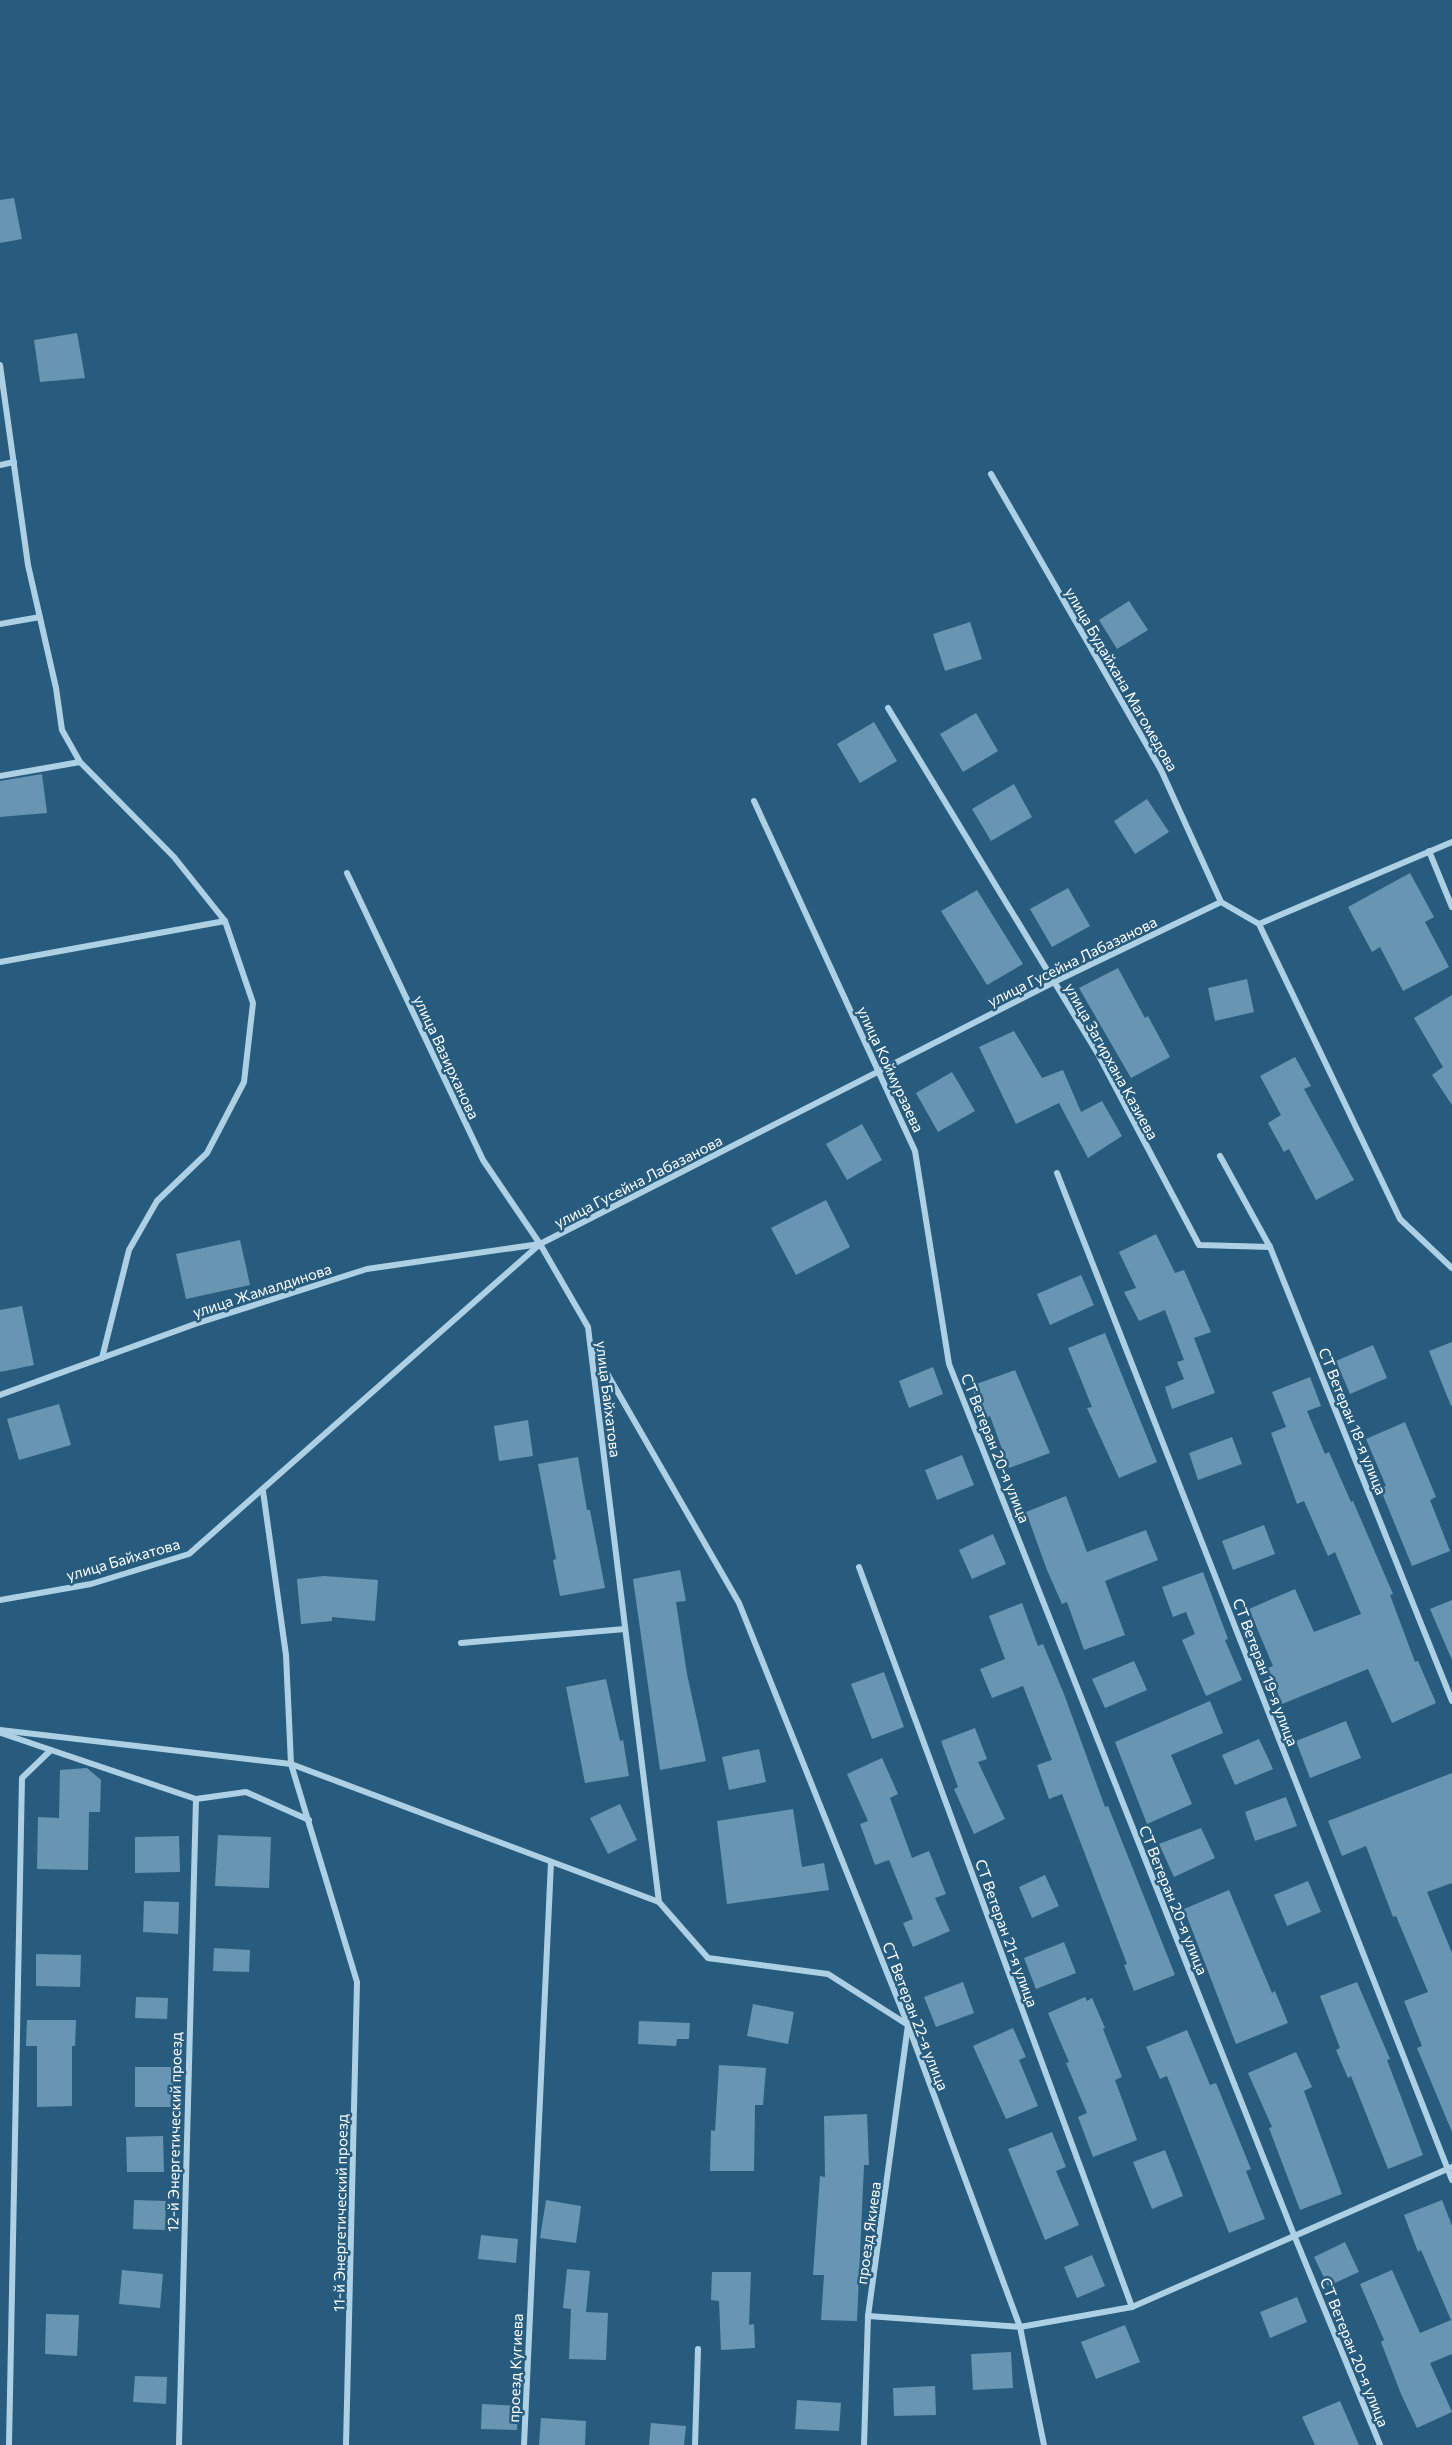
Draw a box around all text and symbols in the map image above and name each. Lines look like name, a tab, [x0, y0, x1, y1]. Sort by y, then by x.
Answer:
street label: улица Будайхана Магомедова	[1062, 584, 1182, 774]
street label: улица Гусейна Лабазанова	[984, 912, 1160, 1010]
street label: улица Загирхана Казиева	[1061, 980, 1163, 1142]
street label: улица Вазирханова	[410, 992, 484, 1122]
street label: улица Коймурзаева	[854, 1003, 928, 1135]
street label: улица Гусейна Лабазанова	[551, 1131, 725, 1231]
street label: улица Жамалдинова	[190, 1259, 334, 1321]
street label: улица Байхатова	[593, 1340, 625, 1458]
street label: СТ Ветеран 18-я улица	[1315, 1345, 1391, 1497]
street label: СТ Ветеран 20-я улица	[958, 1371, 1034, 1525]
street label: улица Байхатова	[64, 1534, 182, 1584]
street label: СТ Ветеран 19-я улица	[1229, 1596, 1303, 1748]
street label: СТ Ветеран 20-я улица	[1136, 1823, 1212, 1977]
street label: СТ Ветеран 21-я улица	[972, 1857, 1042, 2009]
street label: СТ Ветеран 22-я улица	[879, 1939, 953, 2093]
street label: 12-й Энергетический проезд	[163, 2032, 185, 2232]
street label: 11-й Энергетический проезд	[329, 2114, 351, 2312]
street label: проезд Якиева	[852, 2181, 884, 2285]
street label: СТ Ветеран 20-я улица	[1317, 2275, 1393, 2429]
street label: проезд Кугиева	[504, 2313, 526, 2423]

